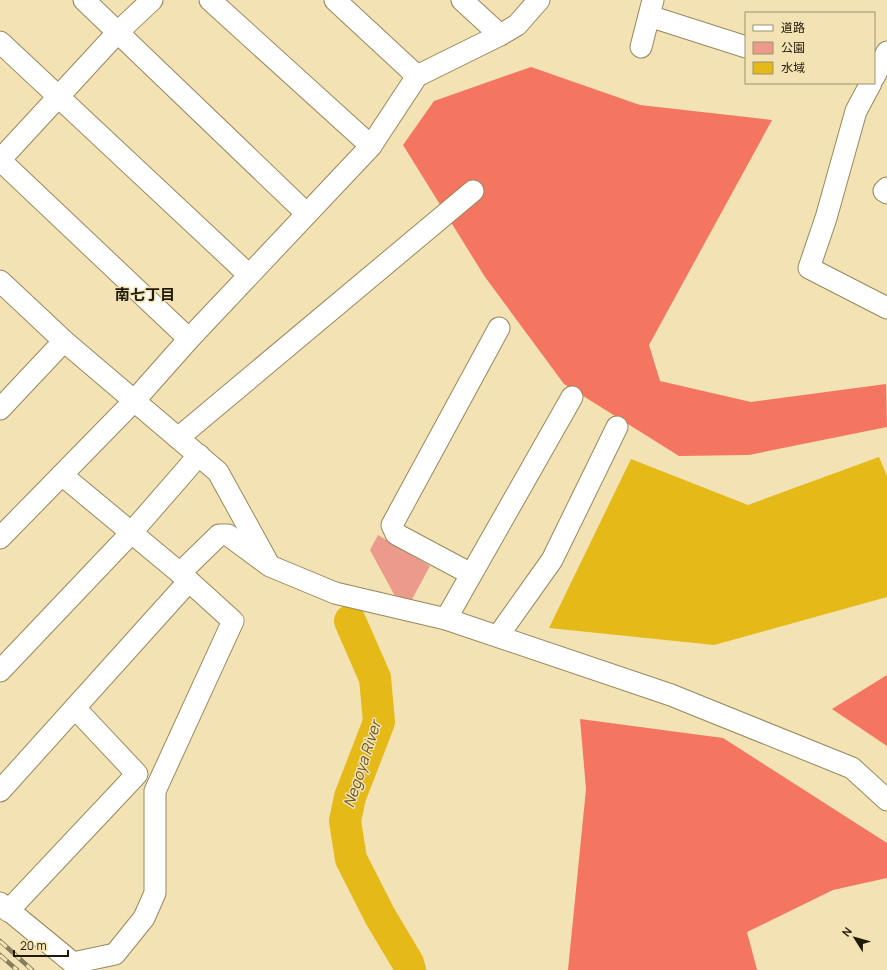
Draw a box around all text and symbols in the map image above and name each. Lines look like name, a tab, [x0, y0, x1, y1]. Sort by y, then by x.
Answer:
legend	[745, 12, 875, 84]
text: 道路	[781, 19, 805, 36]
text: 公園	[781, 39, 805, 56]
text: 水域	[781, 59, 805, 76]
district label: 南七丁目	[115, 284, 175, 305]
water label: Negoya River	[338, 716, 387, 810]
north arrow	[835, 918, 875, 958]
text: N	[838, 924, 855, 939]
scale bar	[14, 932, 68, 958]
text: 20 m	[20, 937, 47, 954]

